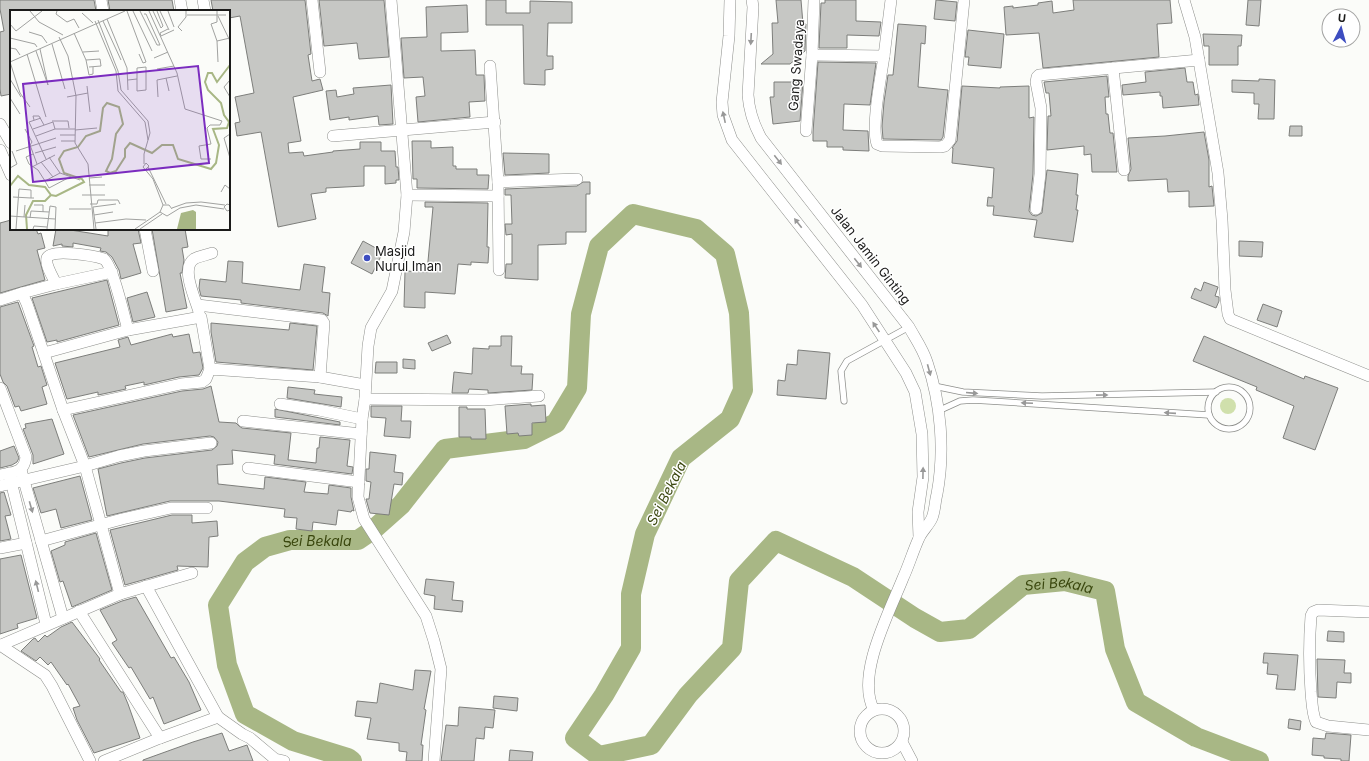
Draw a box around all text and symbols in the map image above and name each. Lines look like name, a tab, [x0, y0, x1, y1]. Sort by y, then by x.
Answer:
north arrow	[1321, 8, 1361, 48]
inset map	[10, 10, 230, 230]
text: U	[1337, 11, 1347, 25]
street label: Gang Swadaya	[785, 18, 807, 112]
one-way arrow	[747, 33, 754, 45]
one-way arrow	[721, 111, 727, 124]
one-way arrow	[774, 155, 783, 166]
street label: Jalan Jamin Ginting	[828, 203, 914, 307]
one-way arrow	[793, 218, 802, 229]
place label: Masjid Nurul Iman	[375, 243, 442, 274]
marker: Masjid Nurul Iman	[362, 253, 372, 263]
one-way arrow	[854, 257, 863, 268]
one-way arrow	[872, 322, 880, 332]
one-way arrow	[927, 364, 933, 376]
one-way arrow	[966, 390, 978, 396]
one-way arrow	[1096, 391, 1108, 398]
one-way arrow	[1020, 400, 1033, 406]
one-way arrow	[1164, 409, 1176, 416]
water label: Sei Bekala	[643, 458, 690, 528]
one-way arrow	[920, 466, 926, 479]
one-way arrow	[28, 502, 34, 514]
water label: Sei Bekala	[280, 532, 352, 550]
water label: Sei Bekala	[1024, 572, 1095, 596]
one-way arrow	[34, 580, 40, 592]

